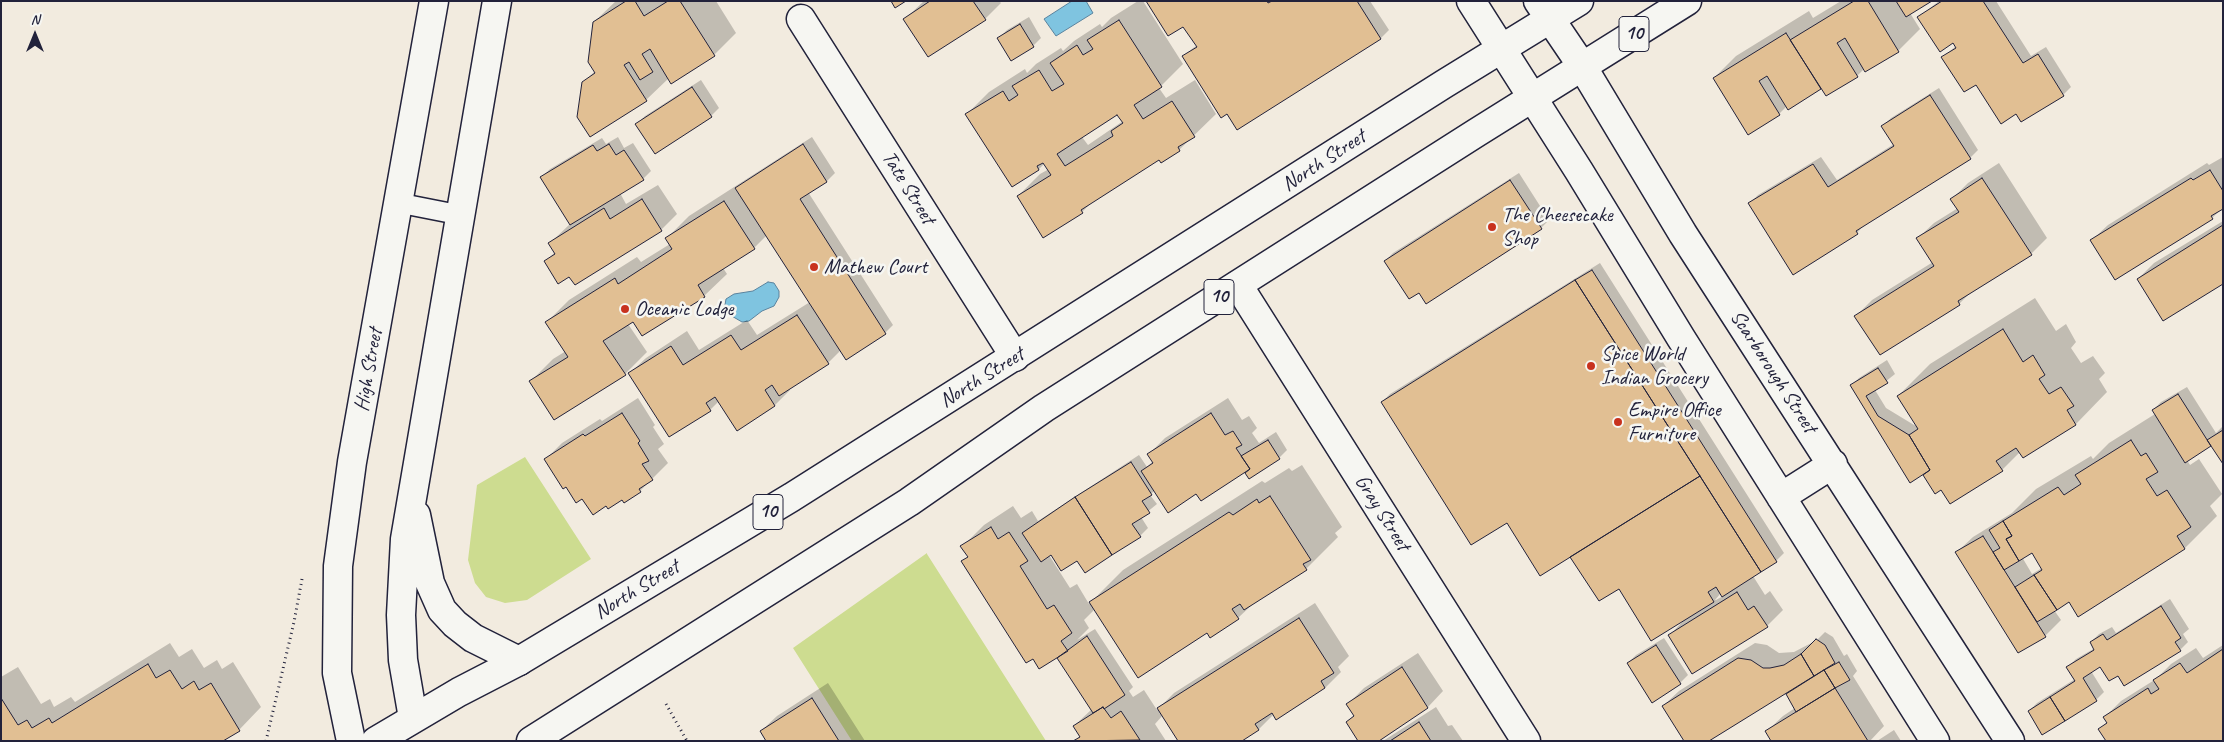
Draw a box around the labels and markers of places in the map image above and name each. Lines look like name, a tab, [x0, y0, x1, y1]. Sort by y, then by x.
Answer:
place label: The Cheesecake Shop	[1502, 202, 1612, 252]
marker: The Cheesecake Shop	[1486, 221, 1498, 233]
place label: Mathew Court	[824, 254, 927, 280]
marker: Mathew Court	[808, 261, 820, 273]
place label: Oceanic Lodge	[635, 296, 733, 322]
marker: Oceanic Lodge	[619, 303, 631, 315]
place label: Spice World Indian Grocery	[1601, 341, 1708, 391]
marker: Spice World Indian Grocery	[1585, 360, 1597, 372]
place label: Empire Office Furniture	[1628, 397, 1721, 447]
marker: Empire Office Furniture	[1612, 416, 1624, 428]

